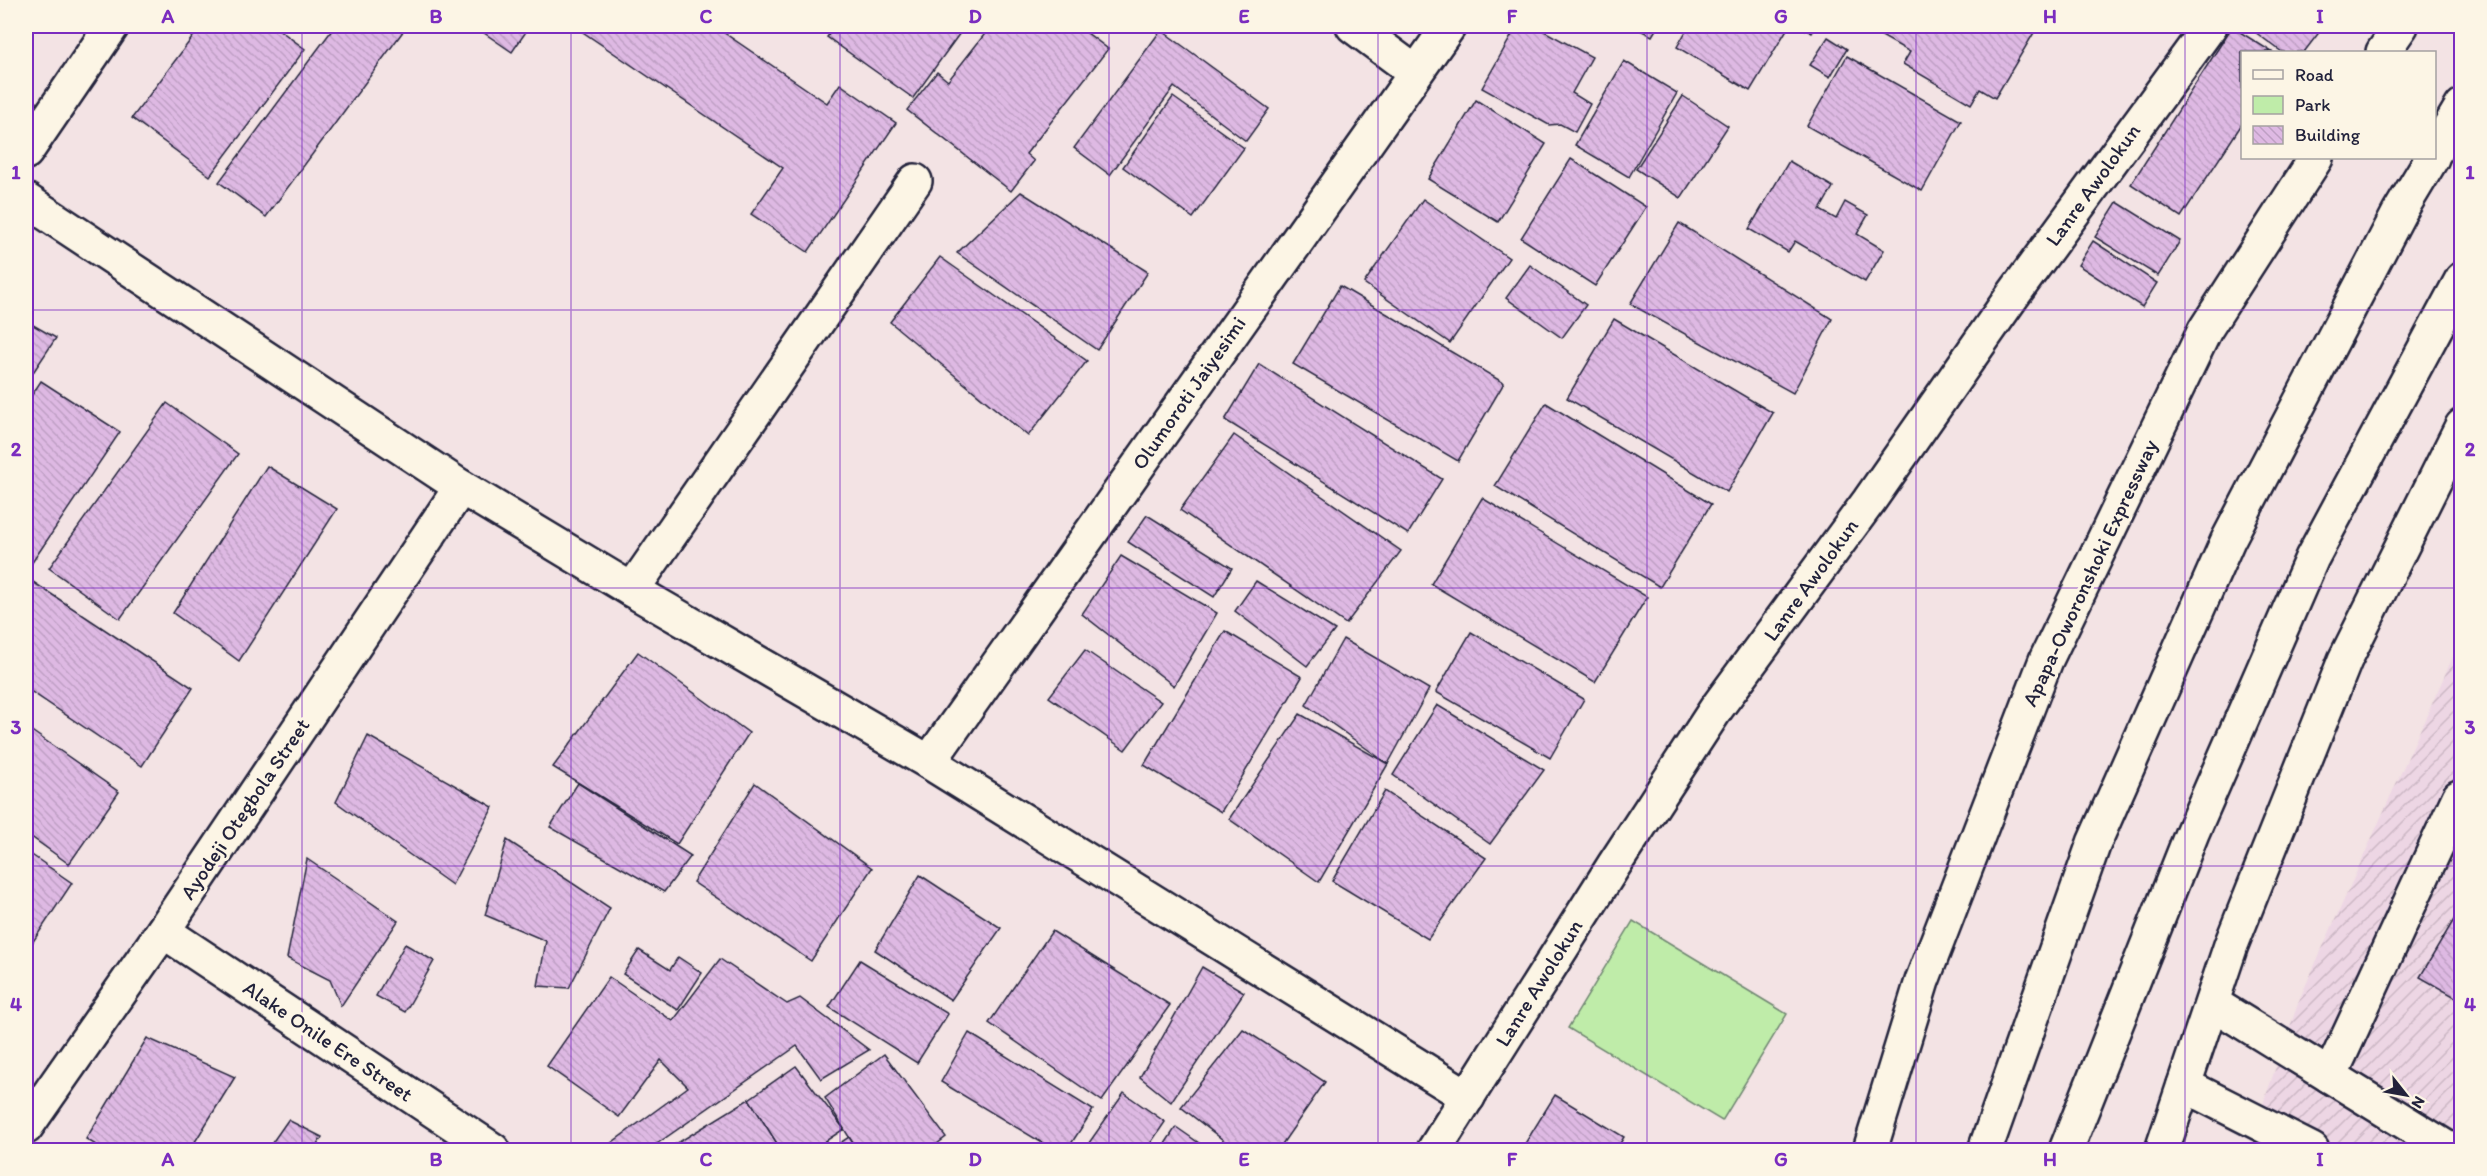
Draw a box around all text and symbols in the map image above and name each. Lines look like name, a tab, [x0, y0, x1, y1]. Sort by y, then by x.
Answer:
text: A	[161, 4, 175, 28]
text: B	[430, 4, 443, 28]
text: C	[700, 4, 713, 28]
text: D	[968, 4, 982, 28]
text: E	[1238, 4, 1250, 28]
text: F	[1507, 4, 1518, 28]
text: G	[1774, 4, 1788, 28]
text: H	[2043, 4, 2057, 28]
text: I	[2316, 4, 2324, 28]
legend	[2241, 51, 2436, 159]
text: Road	[2295, 64, 2334, 86]
text: Park	[2295, 94, 2330, 116]
street label: Lanre Awolokun	[2040, 119, 2145, 251]
text: Building	[2295, 124, 2361, 146]
text: 1	[11, 160, 21, 184]
text: 1	[2465, 160, 2475, 184]
street label: Olumoroti Jaiyesimi	[1126, 311, 1251, 474]
street label: Apapa-Oworonshoki Expressway	[2017, 435, 2163, 710]
text: 2	[11, 437, 22, 461]
text: 2	[2465, 437, 2476, 461]
street label: Lanre Awolokun	[1758, 514, 1863, 646]
street label: Ayodeji Otegbola Street	[175, 713, 315, 904]
text: 3	[11, 715, 22, 739]
text: 3	[2465, 715, 2476, 739]
street label: Lanre Awolokun	[1489, 914, 1588, 1051]
street label: Alake Onile Ere Street	[239, 975, 418, 1107]
text: 4	[10, 992, 22, 1016]
text: 4	[2464, 992, 2476, 1016]
north arrow	[2376, 1065, 2436, 1125]
text: N	[2408, 1093, 2429, 1112]
text: A	[161, 1147, 175, 1171]
text: B	[430, 1147, 443, 1171]
text: C	[700, 1147, 713, 1171]
text: D	[968, 1147, 982, 1171]
text: E	[1238, 1147, 1250, 1171]
text: F	[1507, 1147, 1518, 1171]
text: G	[1774, 1147, 1788, 1171]
text: H	[2043, 1147, 2057, 1171]
text: I	[2316, 1147, 2324, 1171]

